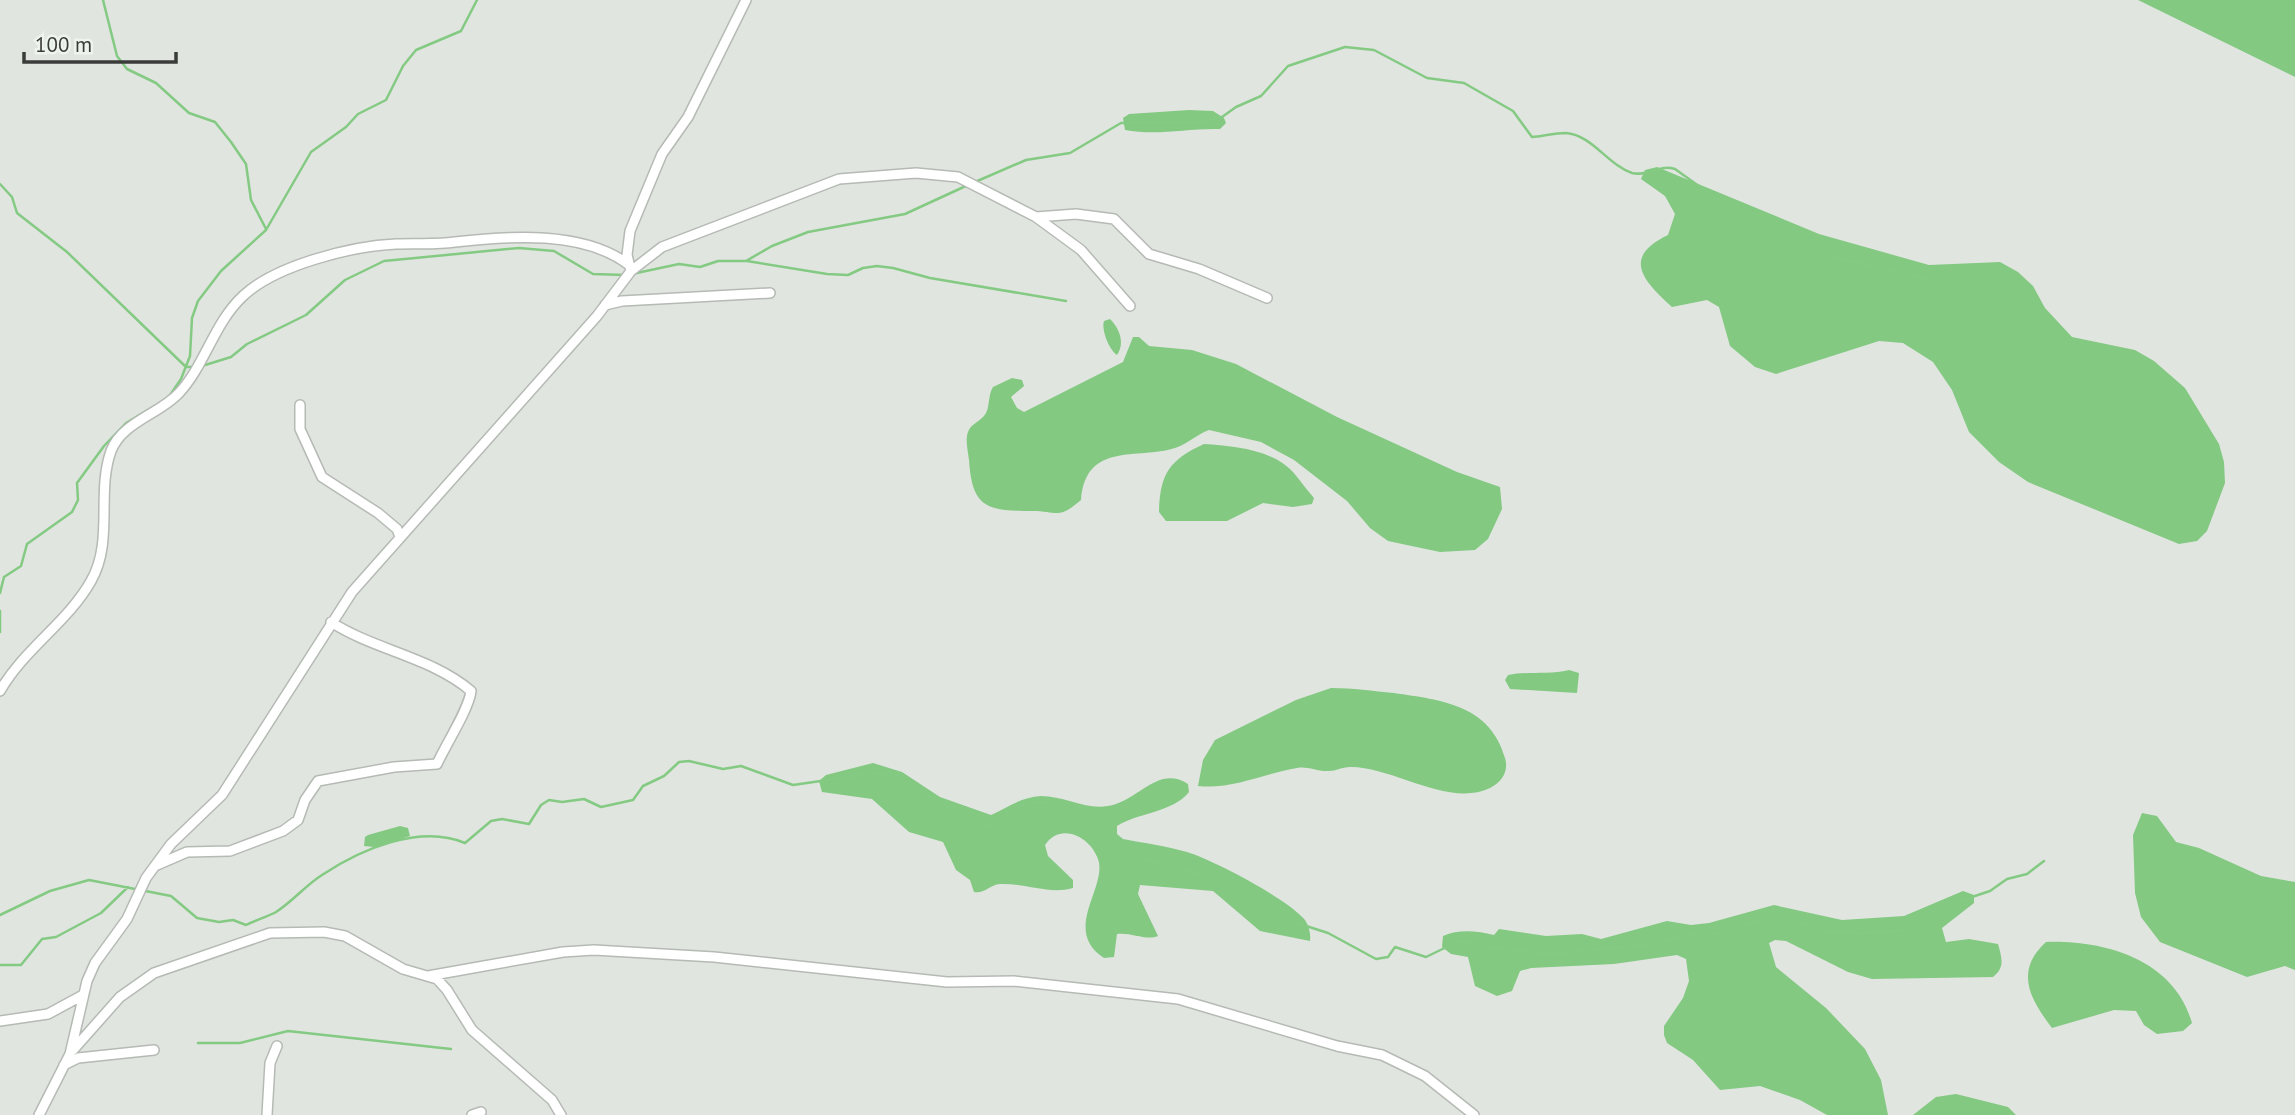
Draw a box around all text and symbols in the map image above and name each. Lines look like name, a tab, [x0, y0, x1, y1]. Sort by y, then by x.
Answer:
scale bar	[24, 21, 177, 65]
text: 100 m	[35, 31, 92, 58]

